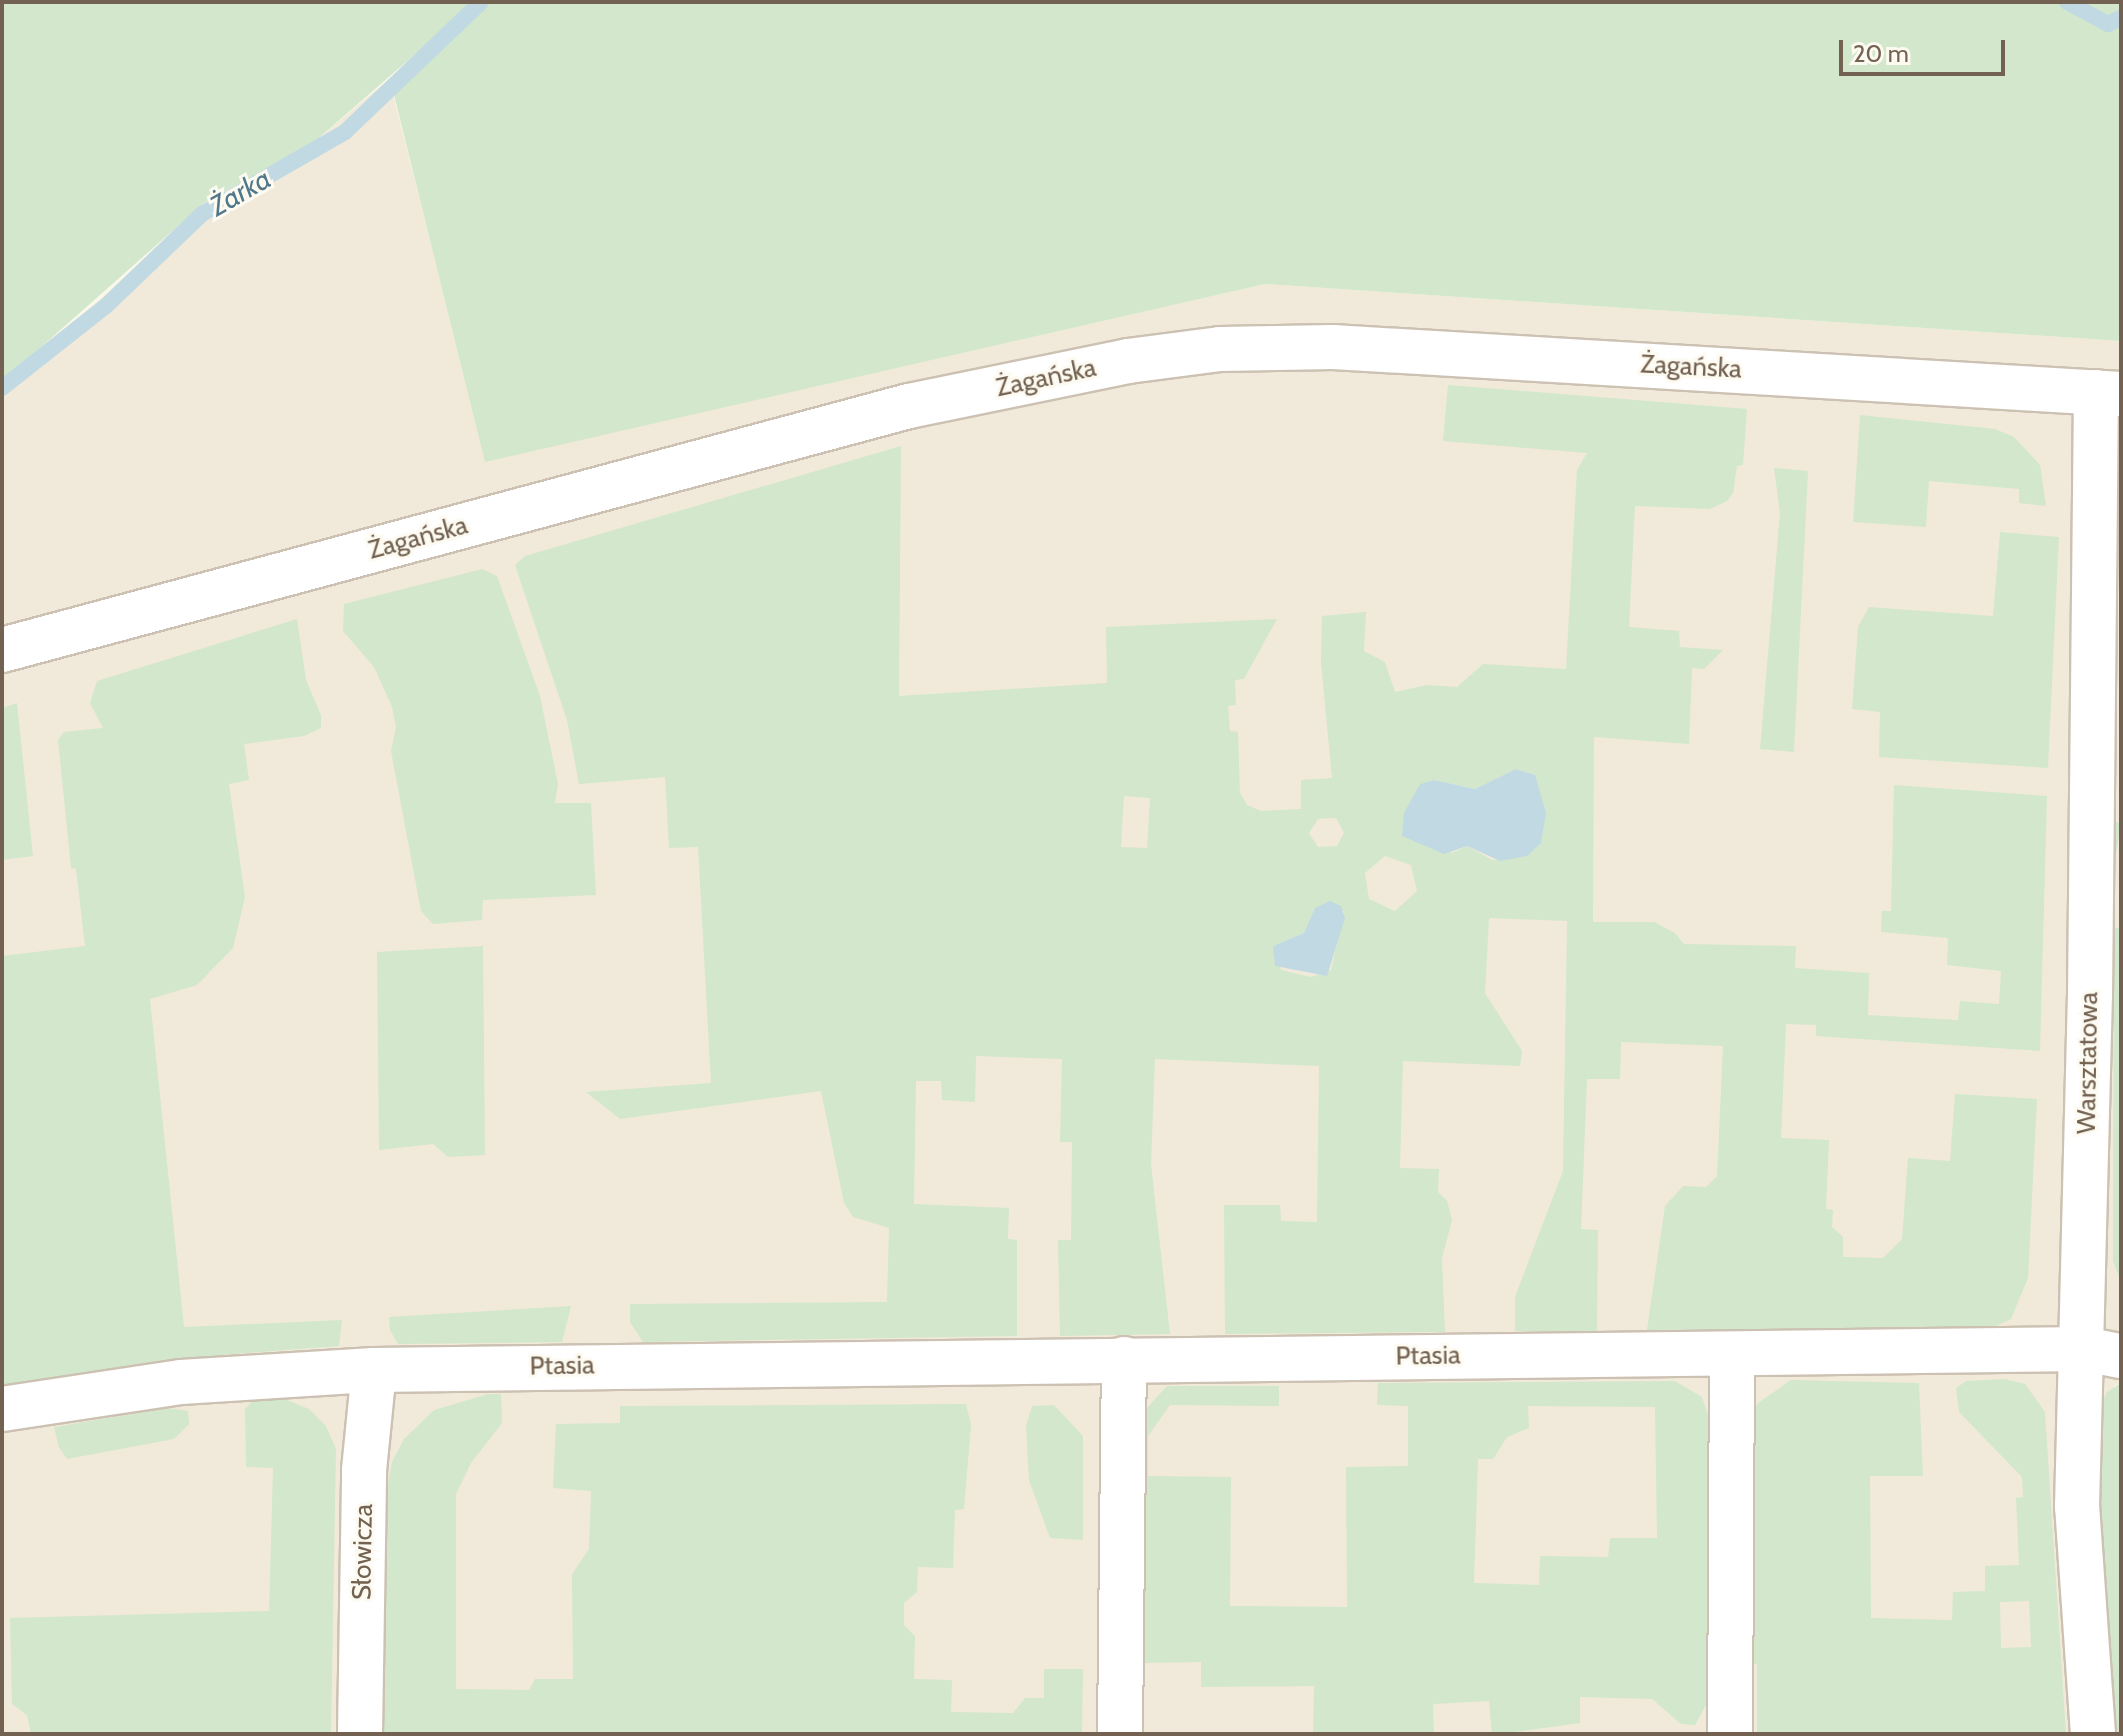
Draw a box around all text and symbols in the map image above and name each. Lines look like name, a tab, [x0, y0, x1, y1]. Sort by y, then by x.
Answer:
scale bar	[1843, 24, 2009, 74]
text: 20 m	[1853, 39, 1909, 68]
water label: Żarka	[204, 161, 276, 223]
street label: Żagańska	[1640, 349, 1742, 385]
street label: Żagańska	[993, 352, 1099, 404]
street label: Żagańska	[365, 510, 471, 566]
street label: Warsztatowa	[2071, 992, 2105, 1134]
street label: Ptasia	[1395, 1340, 1461, 1372]
street label: Ptasia	[529, 1350, 595, 1382]
street label: Słowicza	[347, 1504, 379, 1600]

